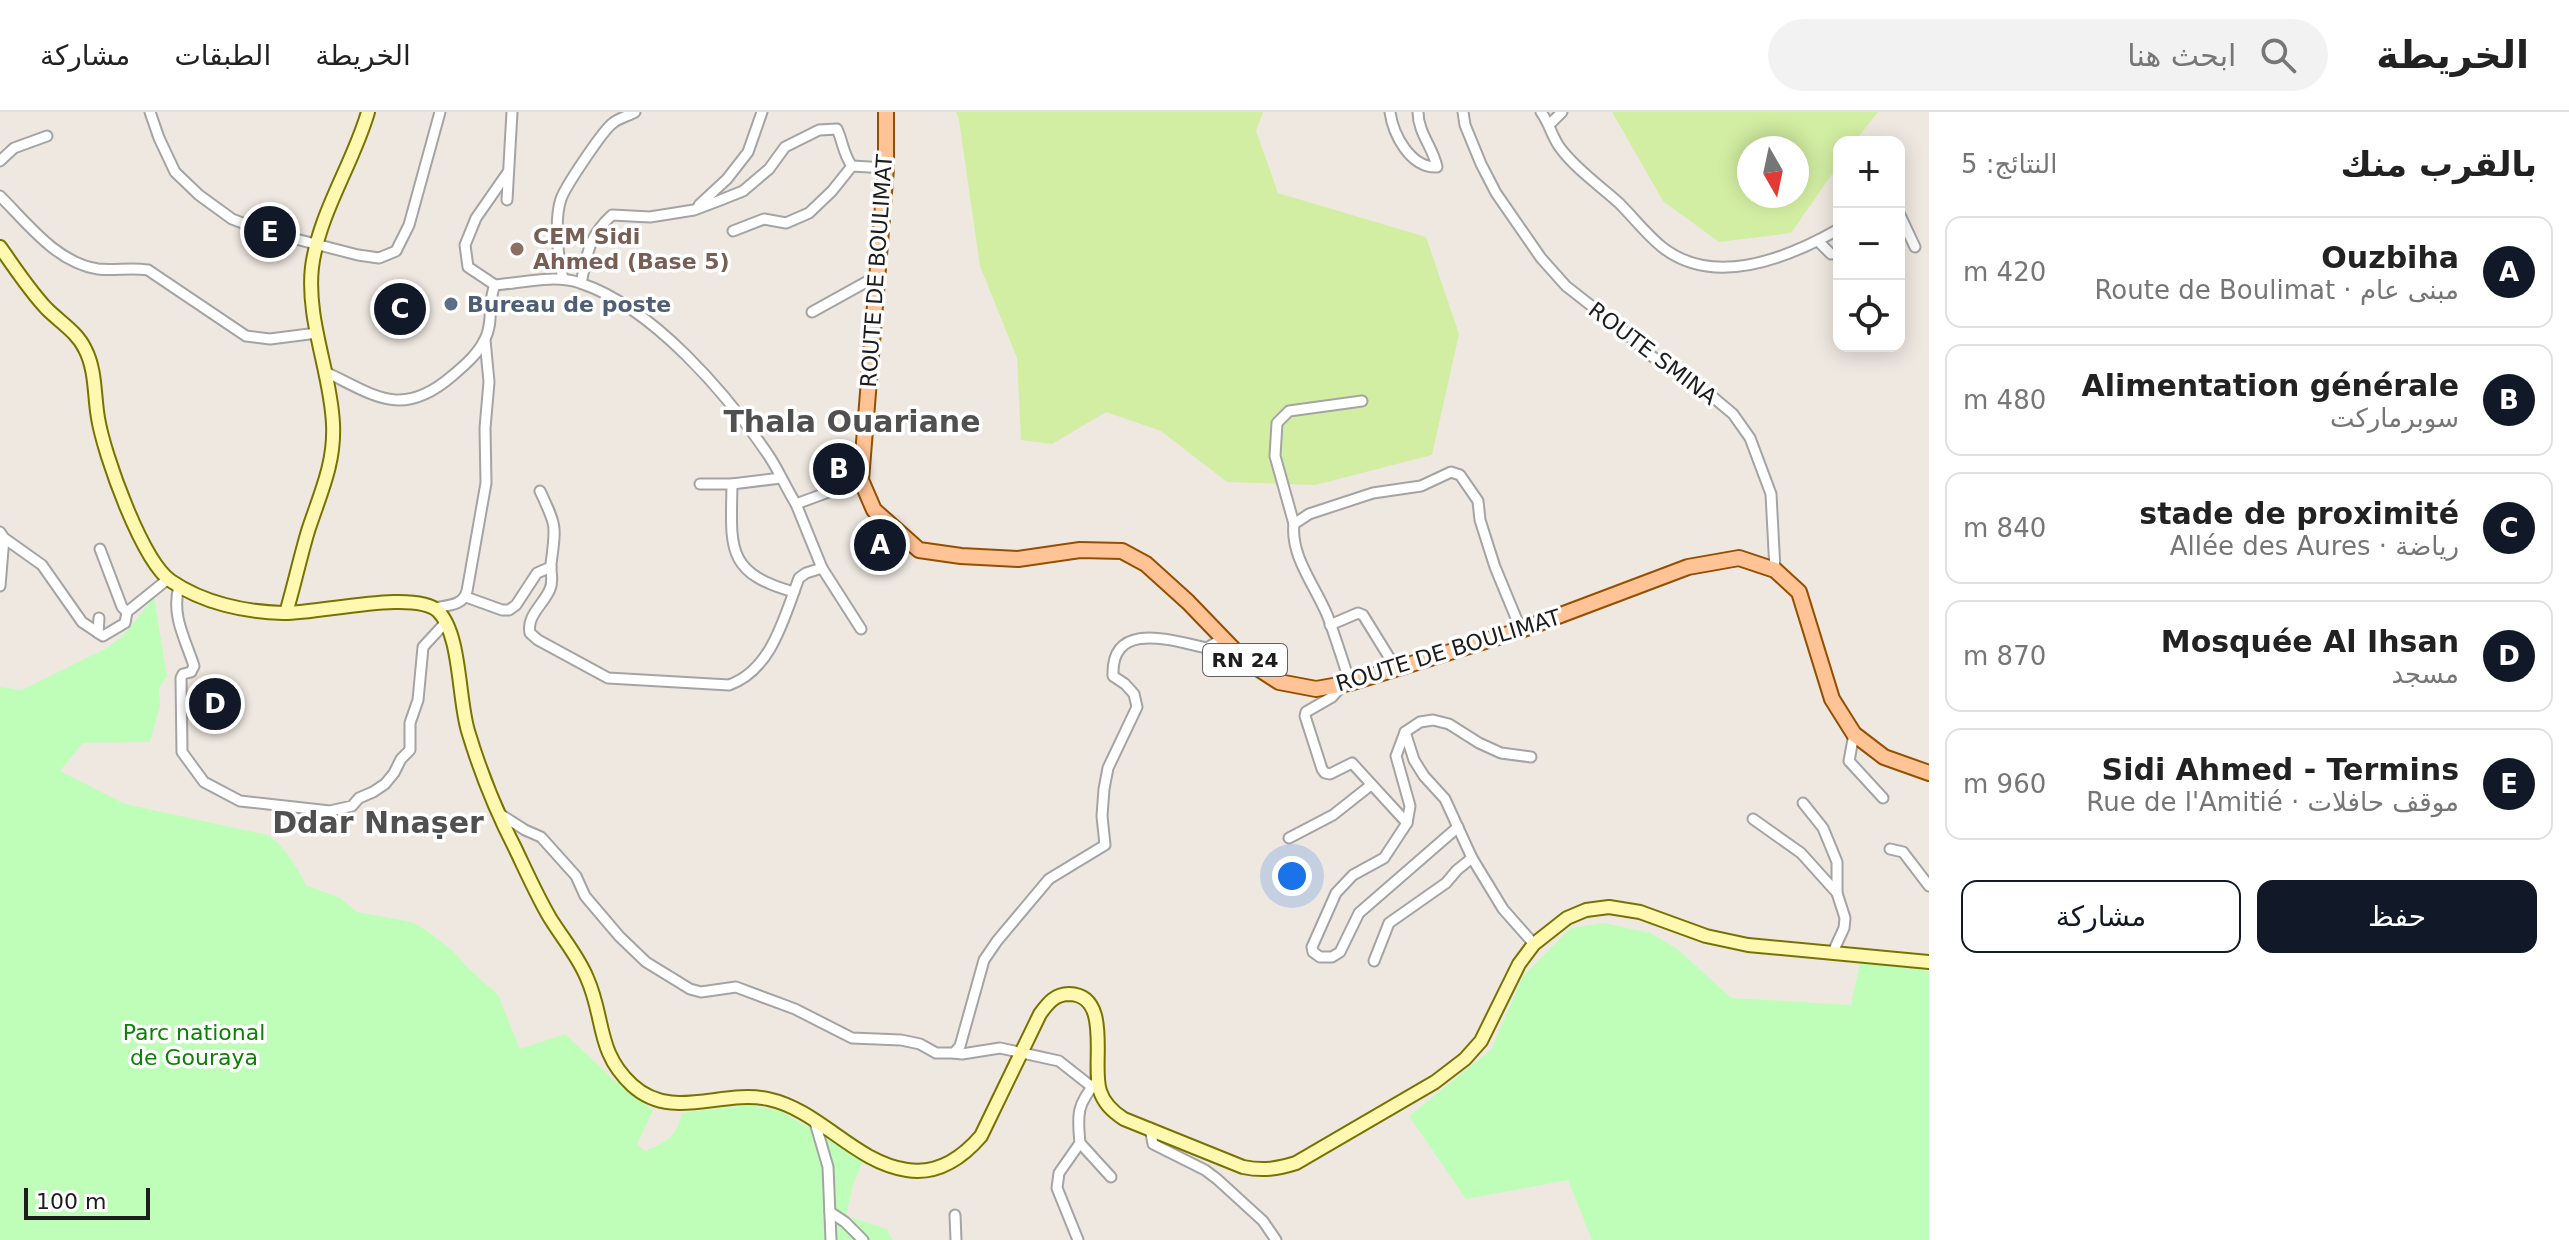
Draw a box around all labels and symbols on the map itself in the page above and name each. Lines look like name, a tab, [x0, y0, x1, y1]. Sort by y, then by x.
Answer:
north arrow	[1737, 136, 1809, 208]
street label: ROUTE DE BOULIMAT	[856, 153, 897, 388]
pin: E	[244, 202, 296, 262]
place label: CEM Sidi Ahmed (Base 5)	[533, 224, 730, 274]
marker: CEM Sidi Ahmed (Base 5)	[508, 240, 526, 258]
pin: C	[374, 279, 426, 339]
place label: Bureau de poste	[467, 292, 671, 317]
marker: Bureau de poste	[442, 295, 460, 313]
street label: ROUTE SMINA	[1584, 297, 1722, 410]
district label: Thala Ouariane	[723, 404, 981, 439]
pin: B	[813, 439, 865, 499]
pin: A	[854, 515, 906, 575]
street label: ROUTE DE BOULIMAT	[1333, 604, 1564, 697]
road number: RN 24	[1203, 644, 1287, 676]
pin: D	[189, 674, 241, 734]
district label: Ddar Nnaṣer	[272, 805, 484, 840]
your location	[1272, 856, 1312, 896]
park label: Parc national de Gouraya	[123, 1020, 265, 1070]
scale bar	[24, 1184, 150, 1220]

